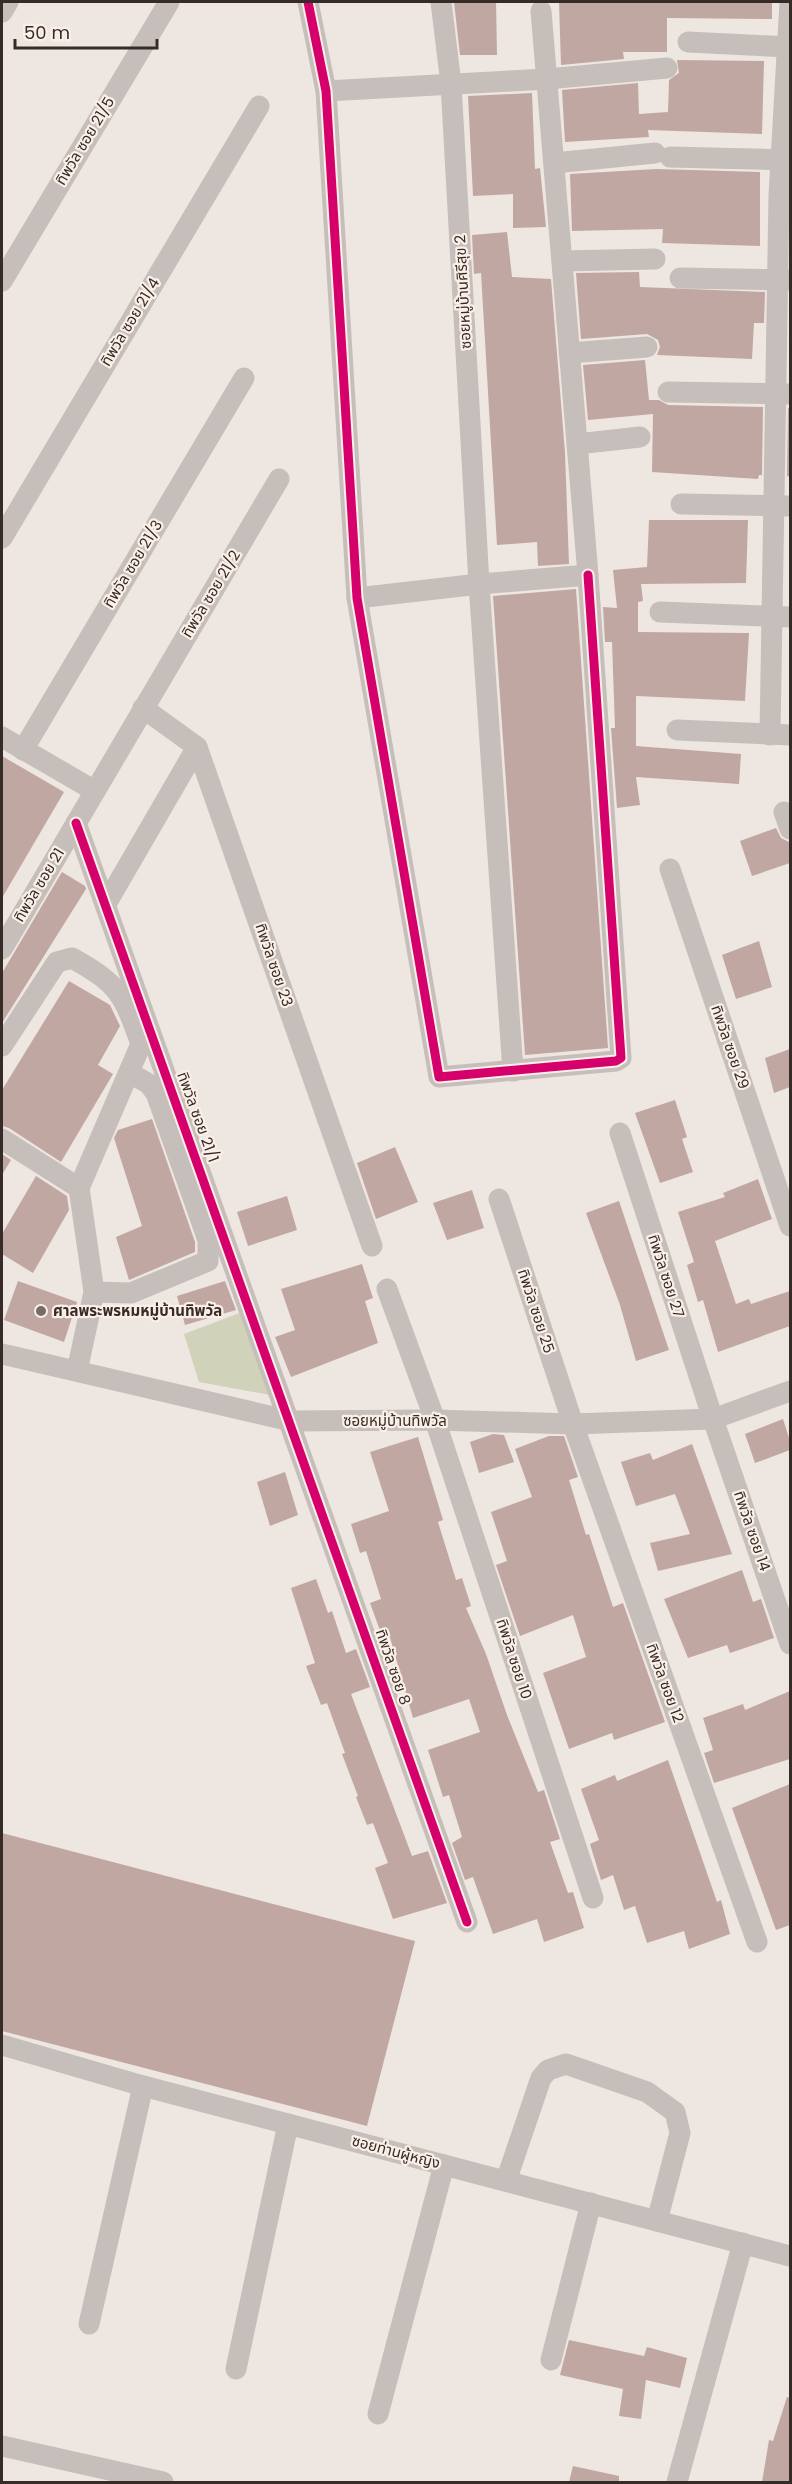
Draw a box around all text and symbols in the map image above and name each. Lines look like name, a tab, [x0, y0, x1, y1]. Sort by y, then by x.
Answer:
scale bar	[15, 12, 158, 50]
text: 50 m	[24, 20, 70, 45]
street label: ทิพวัล ซอย 21/5	[50, 93, 119, 189]
street label: ซอยหมู่บ้านศิรีสุข 2	[449, 234, 476, 350]
street label: ทิพวัล ซอย 21/4	[95, 274, 164, 370]
street label: ทิพวัล ซอย 21/3	[98, 516, 167, 611]
street label: ทิพวัล ซอย 21/2	[176, 546, 245, 641]
street label: ทิพวัล ซอย 21	[8, 844, 69, 926]
street label: ทิพวัล ซอย 23	[250, 920, 299, 1009]
street label: ทิพวัล ซอย 29	[706, 1002, 755, 1092]
street label: ทิพวัล ซอย 21/1	[172, 1069, 225, 1165]
street label: ทิพวัล ซอย 27	[643, 1232, 690, 1320]
street label: ทิพวัล ซอย 25	[513, 1266, 560, 1356]
place label: ศาลพระพรหมหมู่บ้านทิพวัล	[53, 1300, 222, 1321]
marker: ศาลพระพรหมหมู่บ้านทิพวัล	[34, 1304, 48, 1318]
street label: ซอยหมู่บ้านทิพวัล	[343, 1410, 447, 1431]
street label: ทิพวัล ซอย 14	[729, 1488, 776, 1574]
street label: ทิพวัล ซอย 10	[492, 1616, 537, 1702]
street label: ทิพวัล ซอย 8	[371, 1626, 416, 1708]
street label: ทิพวัล ซอย 12	[641, 1640, 689, 1725]
street label: ซอยท่านผู้หญิง	[350, 2130, 443, 2173]

